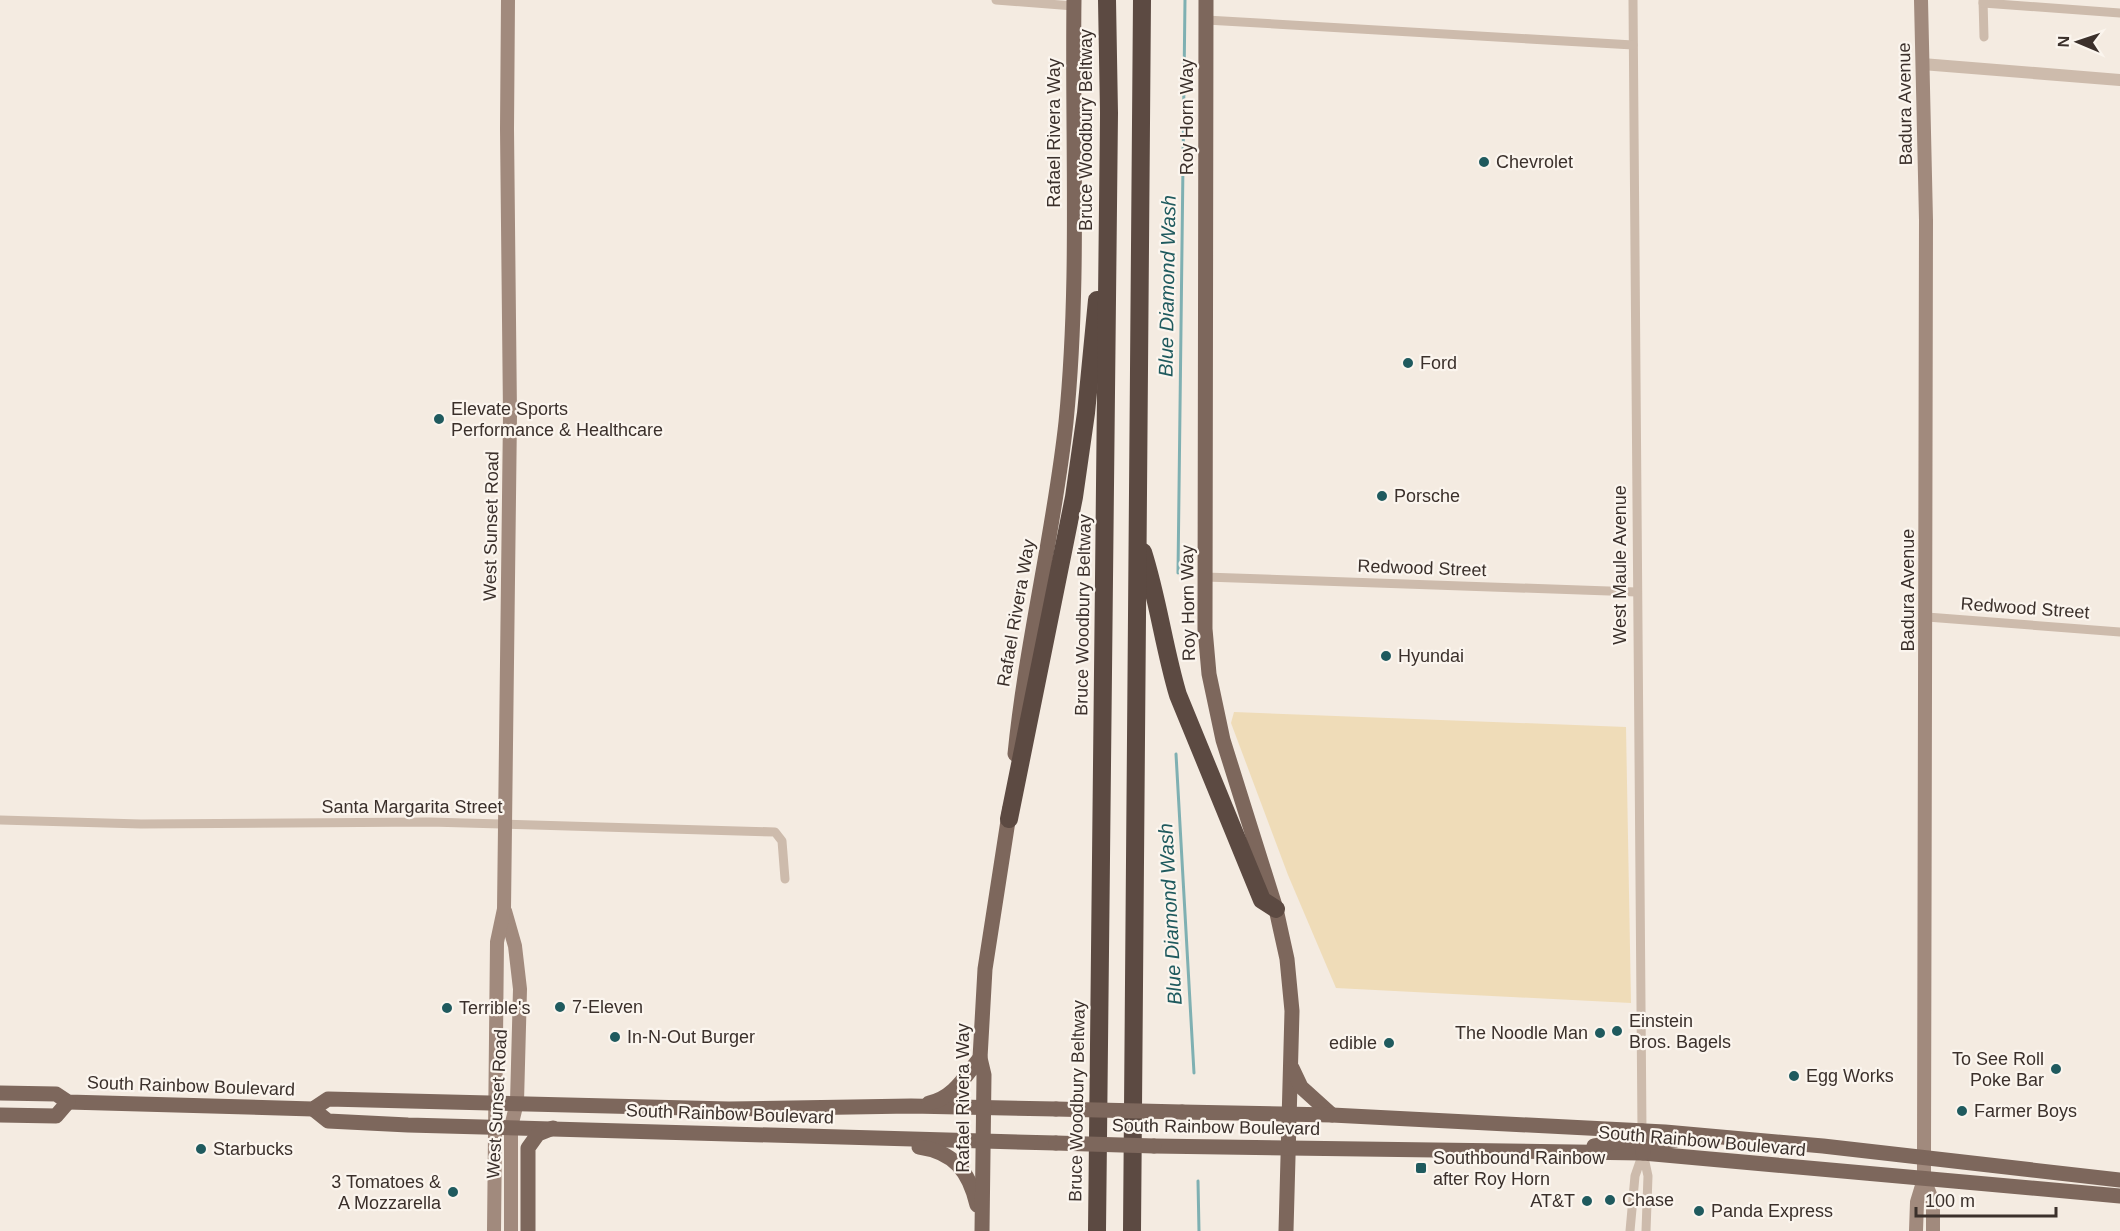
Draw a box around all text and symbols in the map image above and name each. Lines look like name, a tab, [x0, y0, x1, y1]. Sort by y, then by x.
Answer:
north arrow	[2048, 12, 2108, 72]
street label: Bruce Woodbury Beltway	[1076, 29, 1096, 231]
text: N	[2055, 35, 2072, 48]
street label: Badura Avenue	[1894, 42, 1916, 166]
street label: Rafael Rivera Way	[1044, 58, 1064, 208]
street label: Roy Horn Way	[1177, 59, 1197, 175]
place label: Chevrolet	[1496, 152, 1573, 172]
marker: Chevrolet	[1477, 155, 1491, 169]
water label: Blue Diamond Wash	[1154, 195, 1180, 377]
place label: Ford	[1420, 353, 1457, 373]
marker: Ford	[1401, 356, 1415, 370]
place label: Elevate Sports Performance & Healthcare	[451, 399, 663, 440]
marker: Elevate Sports Performance & Healthcare	[432, 412, 446, 426]
street label: West Sunset Road	[480, 451, 502, 601]
street label: West Maule Avenue	[1610, 485, 1630, 645]
place label: Porsche	[1394, 486, 1460, 506]
marker: Porsche	[1375, 489, 1389, 503]
street label: Bruce Woodbury Beltway	[1071, 514, 1095, 716]
street label: Badura Avenue	[1898, 529, 1918, 651]
street label: Rafael Rivera Way	[993, 538, 1039, 688]
street label: Roy Horn Way	[1177, 545, 1199, 661]
street label: Redwood Street	[1357, 556, 1487, 580]
street label: Redwood Street	[1960, 594, 2090, 622]
place label: Hyundai	[1398, 646, 1464, 666]
marker: Hyundai	[1379, 649, 1393, 663]
street label: Santa Margarita Street	[321, 797, 503, 817]
water label: Blue Diamond Wash	[1154, 823, 1186, 1005]
place label: 7-Eleven	[572, 997, 643, 1017]
place label: Terrible's	[459, 998, 530, 1018]
marker: 7-Eleven	[553, 1000, 567, 1014]
street label: Bruce Woodbury Beltway	[1065, 1000, 1089, 1202]
marker: Terrible's	[440, 1001, 454, 1015]
place label: Einstein Bros. Bagels	[1629, 1011, 1731, 1052]
street label: Rafael Rivera Way	[953, 1023, 973, 1173]
place label: The Noodle Man	[1455, 1023, 1588, 1043]
marker: Einstein Bros. Bagels	[1610, 1024, 1624, 1038]
marker: The Noodle Man	[1593, 1026, 1607, 1040]
place label: In-N-Out Burger	[627, 1027, 755, 1047]
street label: West Sunset Road	[483, 1029, 511, 1179]
marker: In-N-Out Burger	[608, 1030, 622, 1044]
place label: edible	[1329, 1033, 1377, 1053]
marker: edible	[1382, 1036, 1396, 1050]
place label: To See Roll Poke Bar	[1952, 1049, 2044, 1090]
marker: To See Roll Poke Bar	[2049, 1062, 2063, 1076]
place label: Egg Works	[1806, 1066, 1894, 1086]
marker: Egg Works	[1787, 1069, 1801, 1083]
street label: South Rainbow Boulevard	[87, 1072, 295, 1100]
street label: South Rainbow Boulevard	[626, 1100, 834, 1128]
place label: Farmer Boys	[1974, 1101, 2077, 1121]
marker: Farmer Boys	[1955, 1104, 1969, 1118]
street label: South Rainbow Boulevard	[1112, 1115, 1320, 1139]
street label: South Rainbow Boulevard	[1597, 1122, 1807, 1160]
place label: Starbucks	[213, 1139, 293, 1159]
marker: Starbucks	[194, 1142, 208, 1156]
place label: Southbound Rainbow after Roy Horn	[1433, 1148, 1606, 1189]
marker: Southbound Rainbow after Roy Horn	[1414, 1161, 1428, 1175]
place label: 3 Tomatoes & A Mozzarella	[331, 1172, 442, 1213]
scale bar	[1916, 1180, 2056, 1218]
marker: 3 Tomatoes & A Mozzarella	[446, 1185, 460, 1199]
place label: Chase	[1622, 1190, 1674, 1210]
place label: AT&T	[1530, 1191, 1575, 1211]
text: 100 m	[1925, 1191, 1975, 1211]
marker: Chase	[1603, 1193, 1617, 1207]
marker: AT&T	[1580, 1194, 1594, 1208]
place label: Panda Express	[1711, 1201, 1833, 1221]
marker: Panda Express	[1692, 1204, 1706, 1218]

